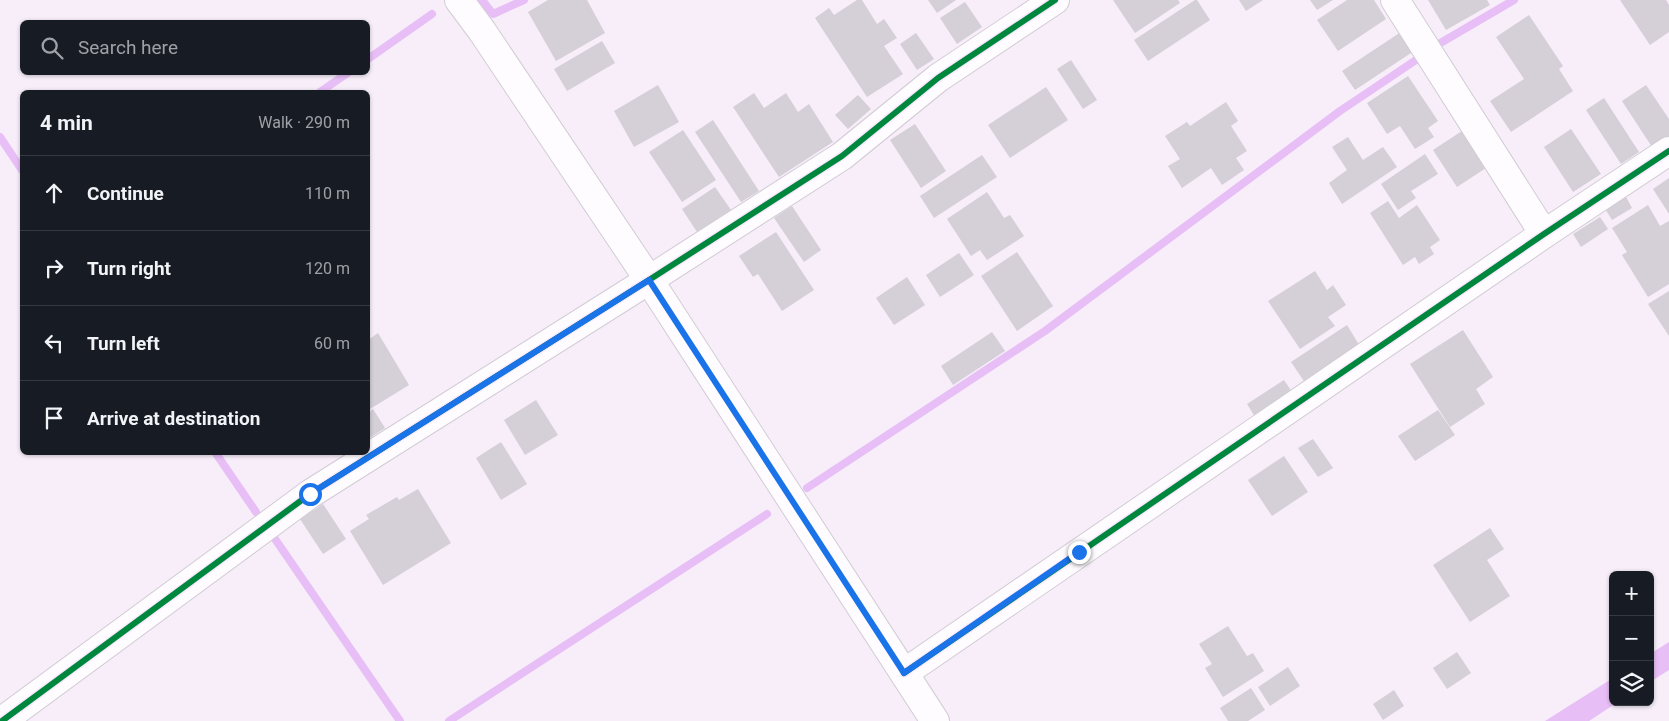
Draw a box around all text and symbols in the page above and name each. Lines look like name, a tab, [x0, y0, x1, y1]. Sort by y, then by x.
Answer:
search box	[20, 20, 370, 75]
icon: search	[38, 34, 66, 62]
text: Search here	[78, 36, 178, 59]
text: 4 min	[40, 111, 93, 135]
text: Walk · 290 m	[258, 113, 350, 132]
icon: ahead	[40, 179, 68, 207]
text: Continue	[87, 182, 164, 205]
text: 110 m	[305, 184, 350, 203]
icon: right	[40, 254, 68, 282]
text: Turn right	[87, 257, 171, 280]
text: 120 m	[305, 259, 350, 278]
icon: left	[40, 329, 68, 357]
text: Turn left	[87, 332, 160, 355]
text: 60 m	[314, 334, 350, 353]
icon: arrive	[40, 404, 68, 432]
text: Arrive at destination	[87, 407, 260, 430]
route start	[299, 483, 322, 506]
route end	[1068, 541, 1091, 564]
map controls	[1609, 571, 1654, 706]
button: +	[1609, 571, 1654, 616]
button: −	[1609, 616, 1654, 661]
button: layers	[1609, 661, 1654, 706]

